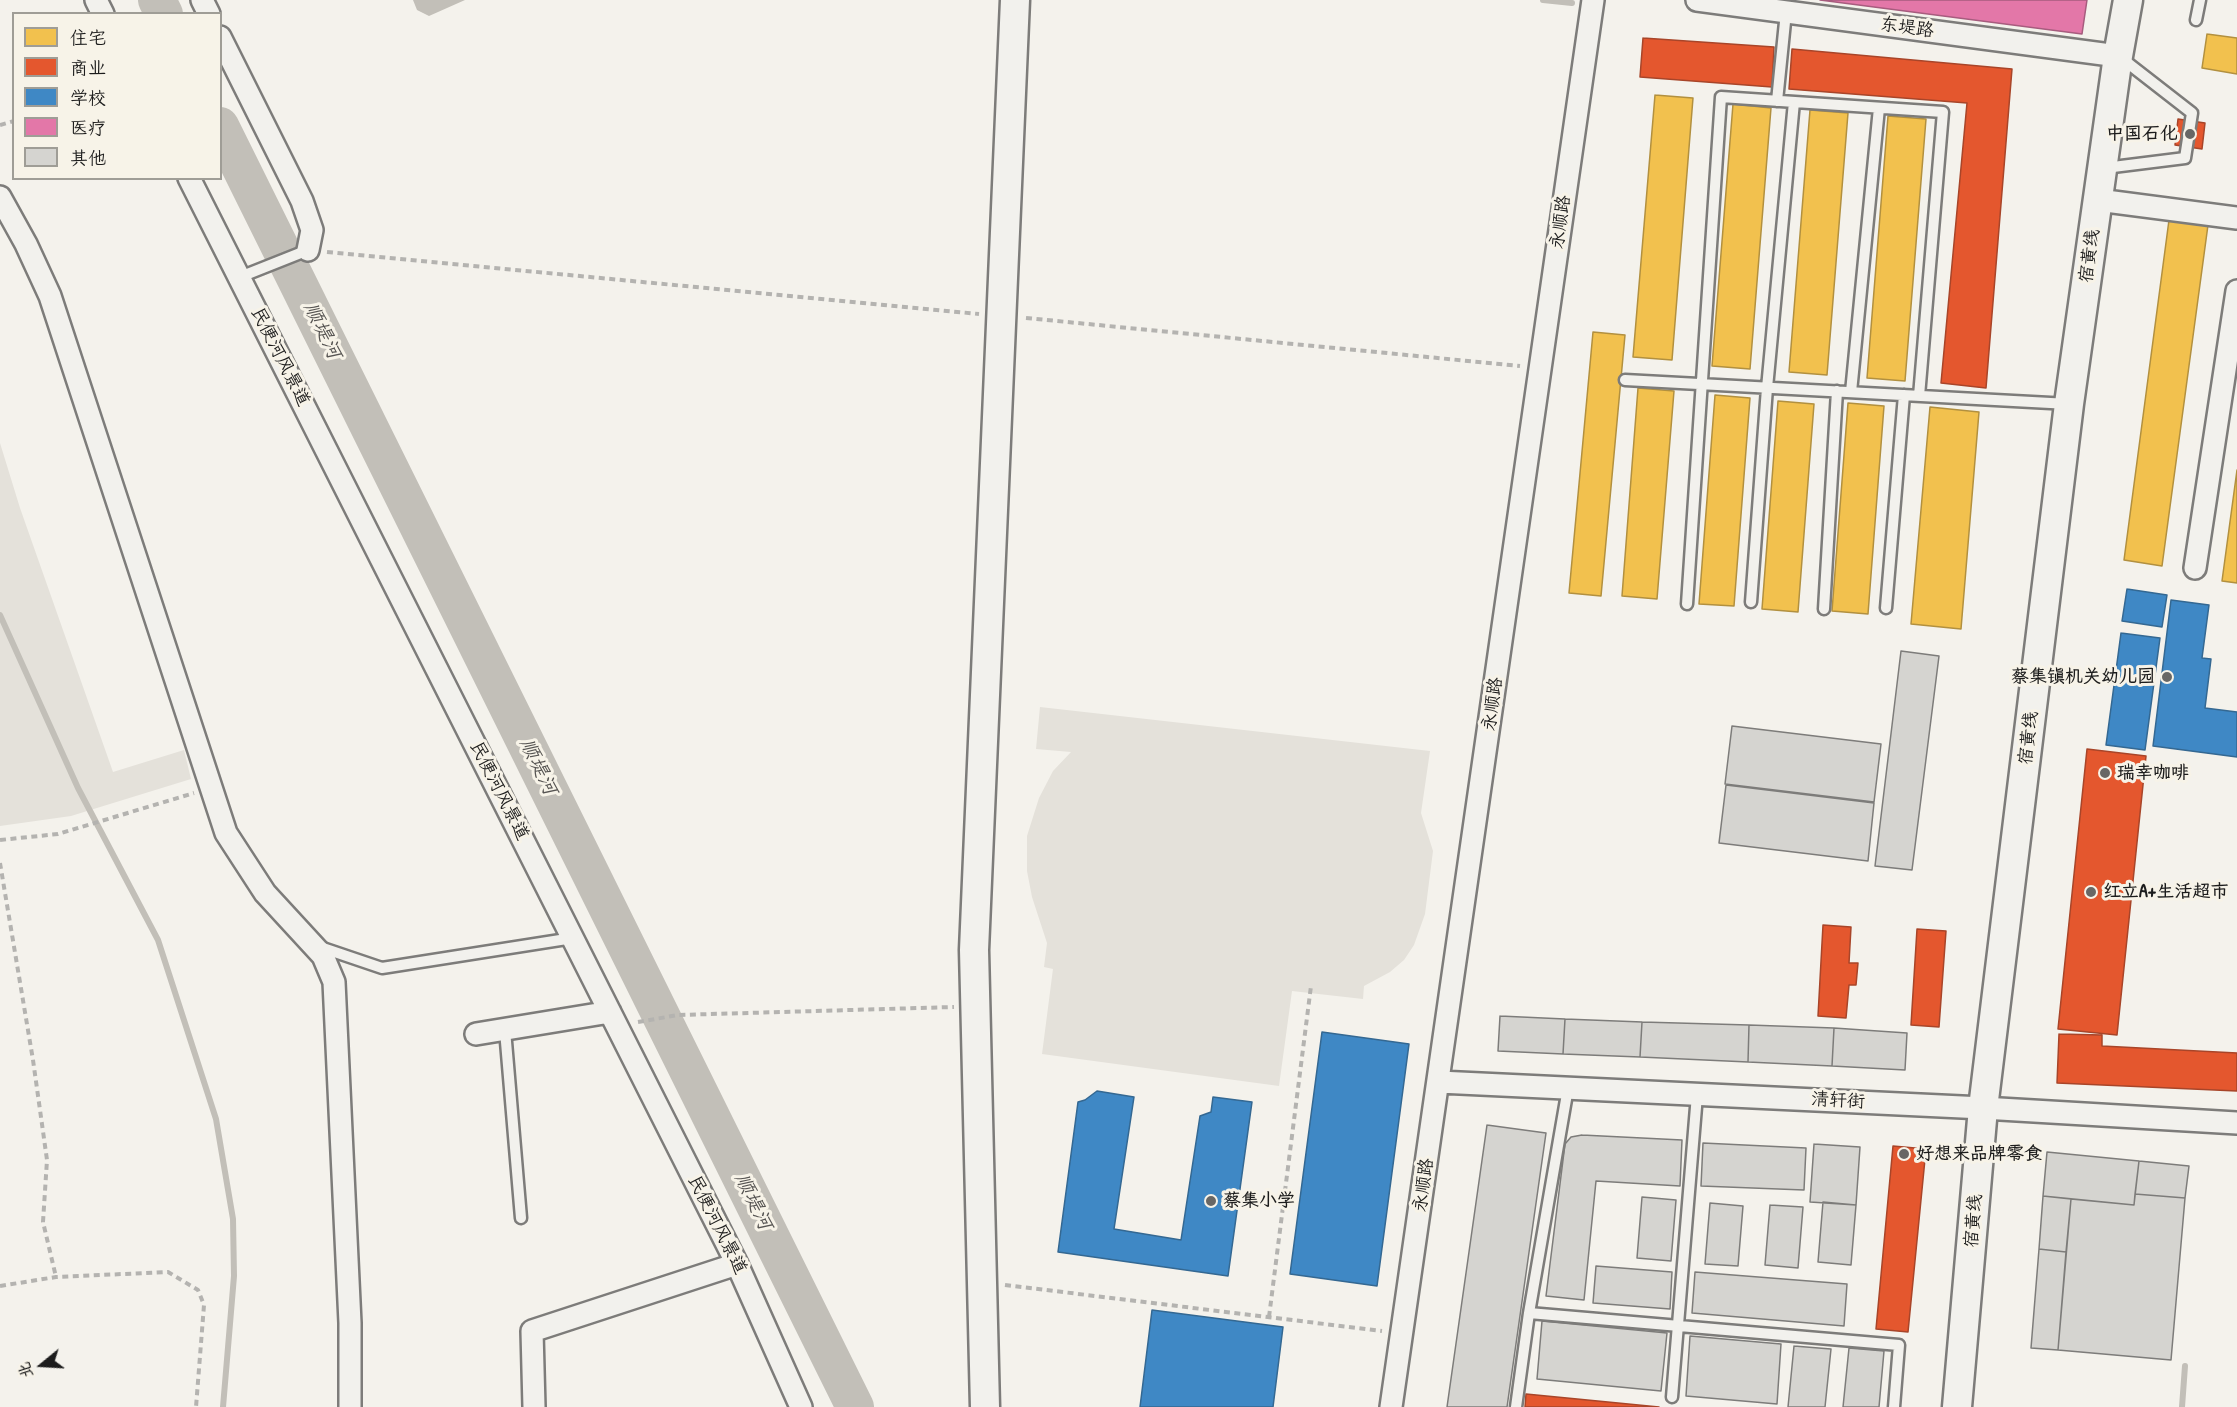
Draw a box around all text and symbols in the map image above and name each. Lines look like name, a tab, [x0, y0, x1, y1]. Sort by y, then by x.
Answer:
legend	[12, 12, 222, 180]
street label: 东堤路	[1879, 14, 1935, 42]
text: 住宅	[70, 25, 106, 50]
text: 商业	[70, 55, 106, 80]
text: 学校	[70, 85, 106, 110]
text: 医疗	[70, 115, 106, 140]
place label: 中国石化	[2106, 123, 2178, 145]
marker: 中国石化	[2183, 127, 2197, 141]
text: 其他	[70, 145, 106, 170]
street label: 永顺路	[1547, 194, 1575, 250]
street label: 宿黄线	[2076, 228, 2104, 284]
water label: 顺堤河	[298, 299, 346, 363]
street label: 民便河风景道	[246, 304, 314, 410]
place label: 蔡集镇机关幼儿园	[2011, 666, 2155, 688]
marker: 蔡集镇机关幼儿园	[2160, 670, 2174, 684]
street label: 永顺路	[1479, 676, 1507, 732]
street label: 宿黄线	[2015, 710, 2043, 766]
water label: 顺堤河	[514, 735, 562, 799]
street label: 民便河风景道	[465, 738, 533, 844]
place label: 瑞幸咖啡	[2117, 762, 2189, 784]
marker: 瑞幸咖啡	[2098, 766, 2112, 780]
place label: 红立A+生活超市	[2103, 881, 2228, 903]
marker: 红立A+生活超市	[2084, 885, 2098, 899]
street label: 清轩街	[1810, 1089, 1866, 1113]
place label: 好想来品牌零食	[1916, 1143, 2042, 1165]
marker: 好想来品牌零食	[1897, 1147, 1911, 1161]
street label: 永顺路	[1410, 1157, 1438, 1213]
water label: 顺堤河	[729, 1170, 777, 1234]
street label: 民便河风景道	[683, 1172, 751, 1278]
place label: 蔡集小学	[1223, 1190, 1295, 1212]
street label: 宿黄线	[1961, 1193, 1987, 1249]
marker: 蔡集小学	[1204, 1194, 1218, 1208]
north arrow	[12, 1335, 72, 1395]
text: 北	[12, 1360, 38, 1382]

